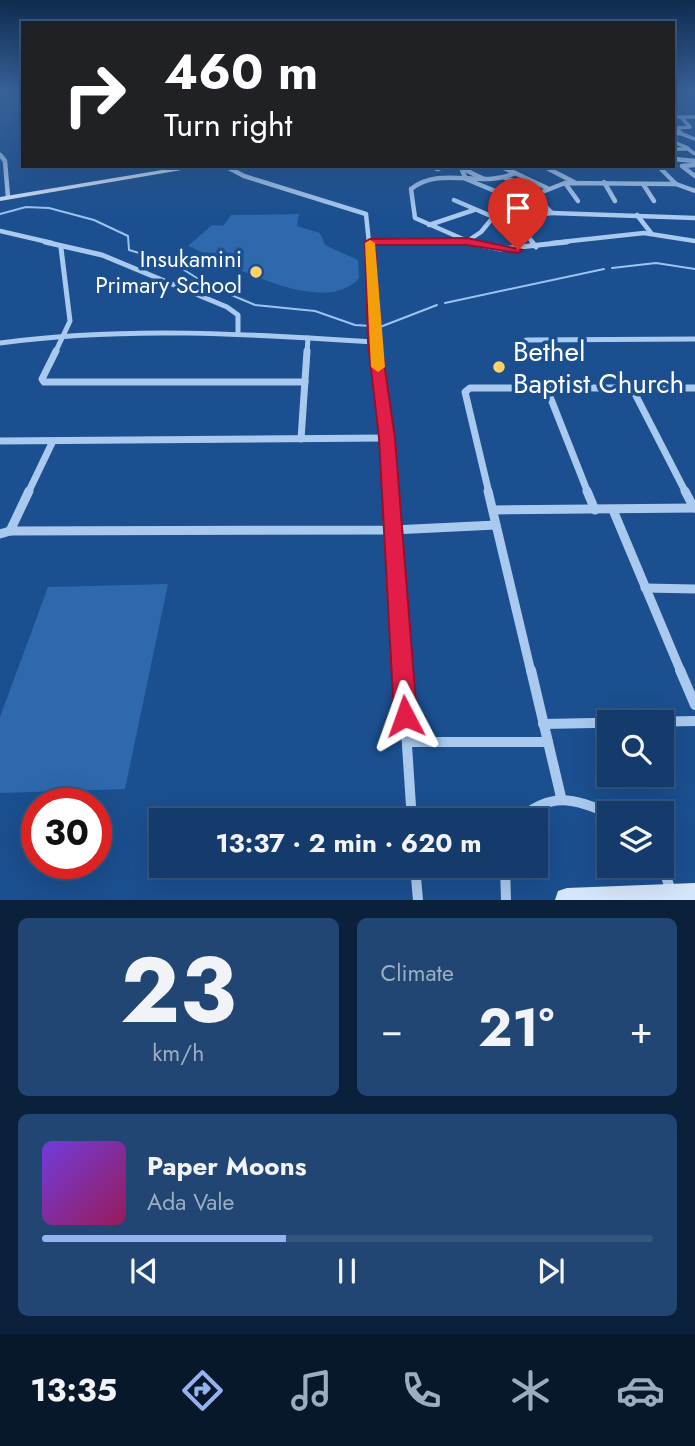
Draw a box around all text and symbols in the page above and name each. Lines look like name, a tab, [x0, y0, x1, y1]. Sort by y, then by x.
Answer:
text: 460 m	[164, 37, 318, 107]
icon: right	[49, 49, 140, 140]
text: Turn right	[164, 102, 293, 148]
pin	[488, 178, 548, 250]
icon: arrive	[499, 189, 537, 227]
place label: Insukamini Primary School	[95, 242, 242, 302]
marker: Insukamini Primary School	[248, 264, 264, 280]
place label: Bethel Baptist Church	[513, 331, 684, 404]
marker: Bethel Baptist Church	[491, 359, 507, 375]
position arrow	[368, 679, 442, 753]
map controls	[597, 710, 674, 878]
button: search	[597, 710, 674, 787]
speed limit sign: 30	[21, 788, 112, 879]
button: layers	[597, 801, 674, 878]
text: 13:37 · 2 min · 620 m	[215, 824, 482, 862]
text: 23	[120, 925, 236, 1056]
text: Climate	[381, 956, 454, 990]
text: 21°	[478, 990, 554, 1066]
text: −	[381, 1002, 403, 1057]
text: +	[630, 1002, 653, 1057]
text: km/h	[152, 1036, 204, 1070]
text: Paper Moons	[147, 1147, 307, 1185]
text: Ada Vale	[147, 1185, 234, 1219]
icon: previous	[125, 1252, 163, 1290]
icon: pause	[328, 1252, 366, 1290]
icon: next	[532, 1252, 570, 1290]
icon: directions	[178, 1366, 227, 1415]
icon: music	[287, 1366, 336, 1415]
icon: phone	[397, 1366, 446, 1415]
icon: climate	[506, 1366, 555, 1415]
icon: car	[616, 1366, 665, 1415]
text: 13:35	[30, 1367, 117, 1413]

